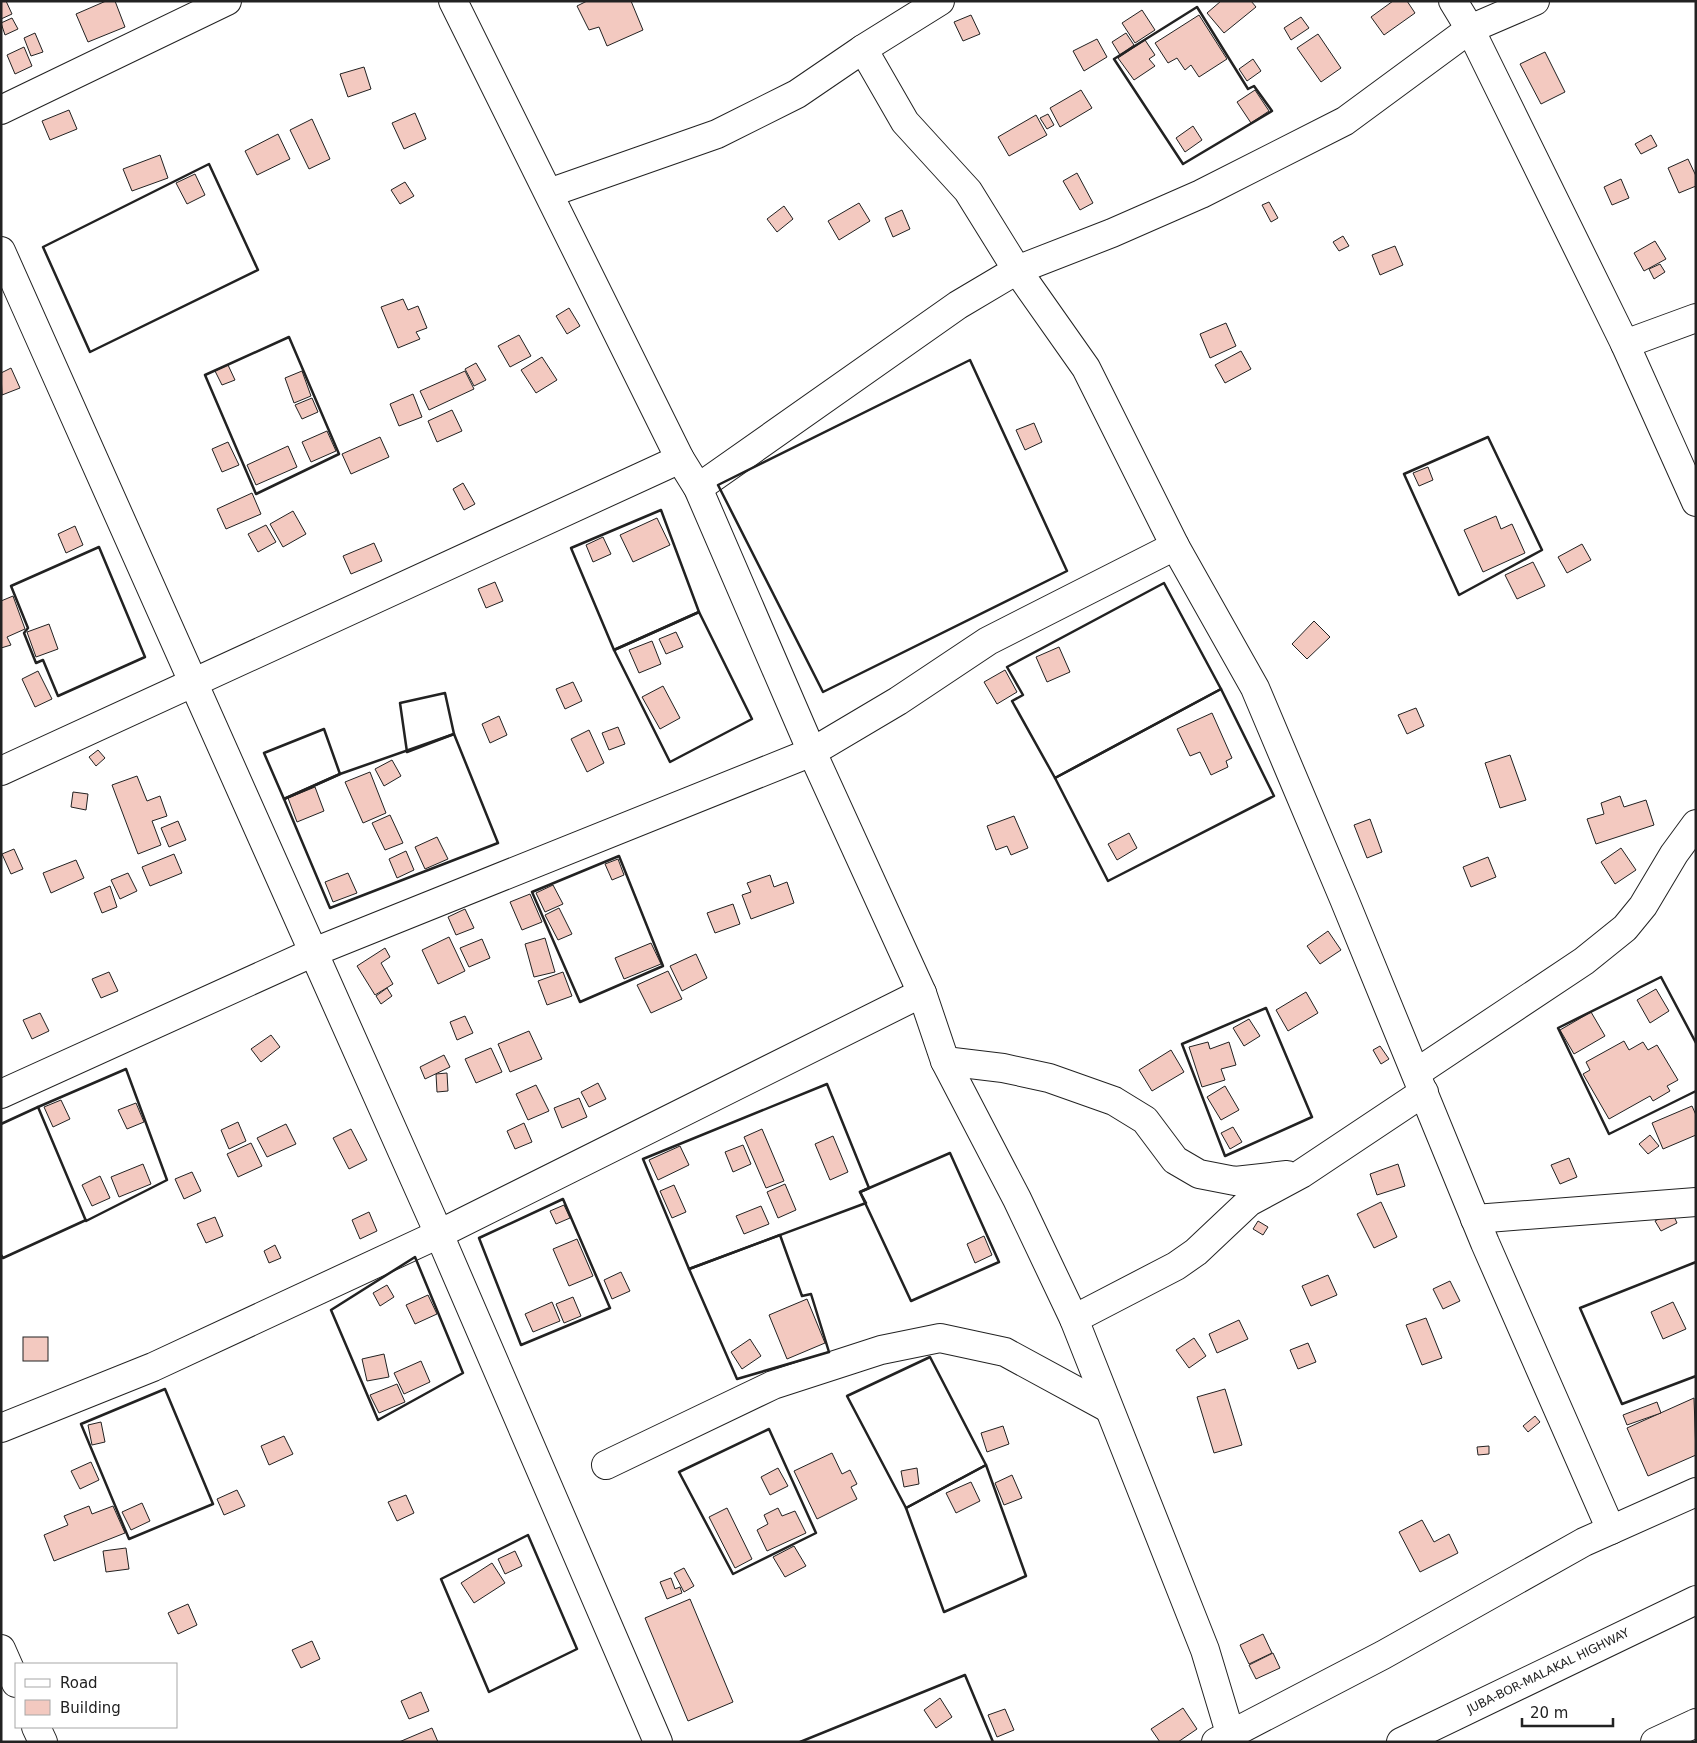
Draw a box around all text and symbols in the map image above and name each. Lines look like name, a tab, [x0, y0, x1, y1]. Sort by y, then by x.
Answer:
street label: JUBA-BOR-MALAKAL HIGHWAY	[1464, 1625, 1632, 1717]
legend	[15, 1663, 178, 1728]
text: Road	[60, 1674, 98, 1692]
scale bar	[1522, 1696, 1613, 1728]
text: Building	[60, 1699, 121, 1717]
text: 20 m	[1530, 1704, 1568, 1722]

